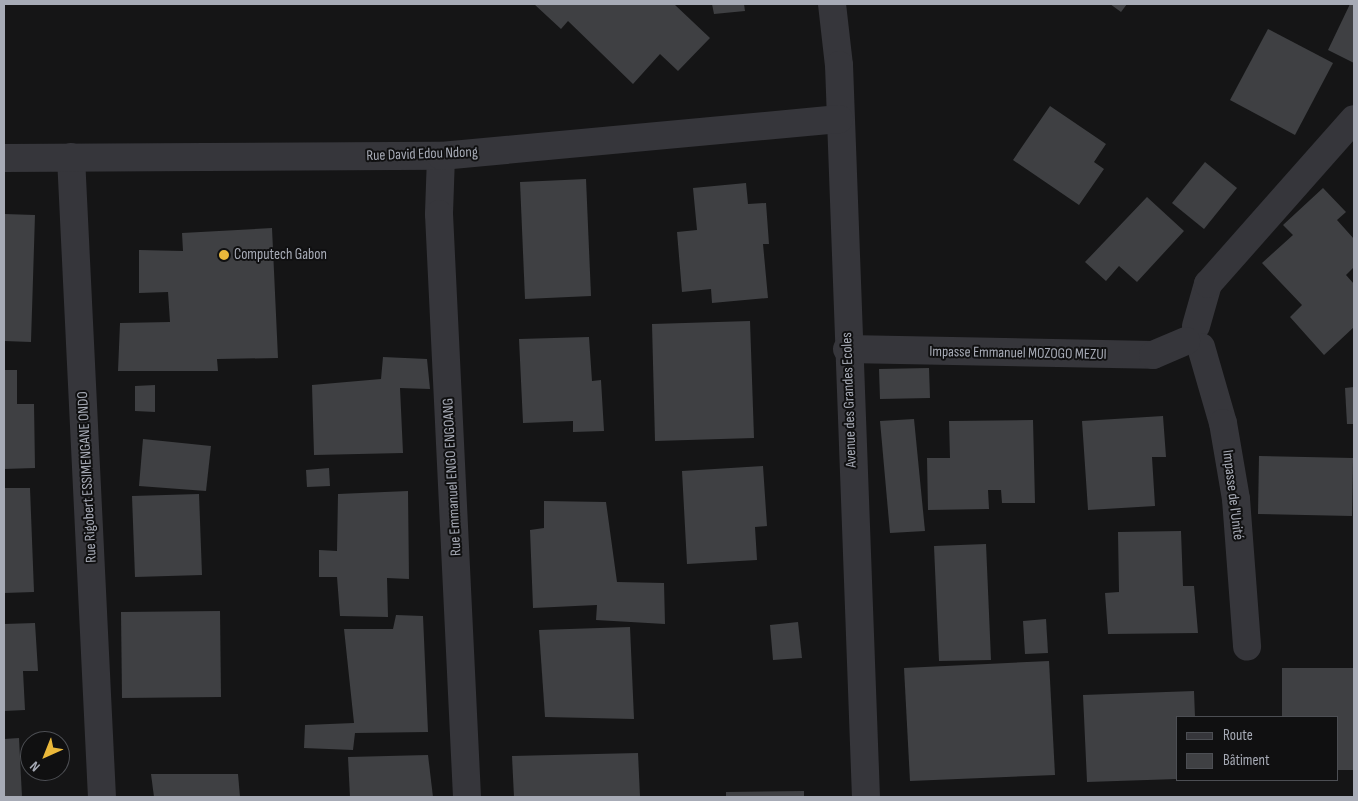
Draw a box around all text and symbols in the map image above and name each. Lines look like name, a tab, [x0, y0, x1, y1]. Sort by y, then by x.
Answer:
street label: Rue David Edou Ndong	[366, 143, 478, 165]
place label: Computech Gabon	[234, 246, 327, 264]
marker: Computech Gabon	[218, 249, 230, 261]
street label: Avenue des Grandes Ecoles	[838, 332, 860, 468]
street label: Impasse Emmanuel MOZOGO MEZUI	[929, 342, 1107, 364]
street label: Rue Rigobert ESSIMENGANE ONDO	[74, 391, 100, 563]
street label: Rue Emmanuel ENGO ENGOANG	[439, 398, 465, 556]
street label: Impasse de l'Unité	[1219, 449, 1247, 541]
legend	[1176, 716, 1338, 781]
text: Route	[1223, 726, 1253, 745]
north arrow	[20, 731, 70, 781]
text: Bâtiment	[1223, 751, 1270, 770]
text: N	[26, 758, 44, 775]

